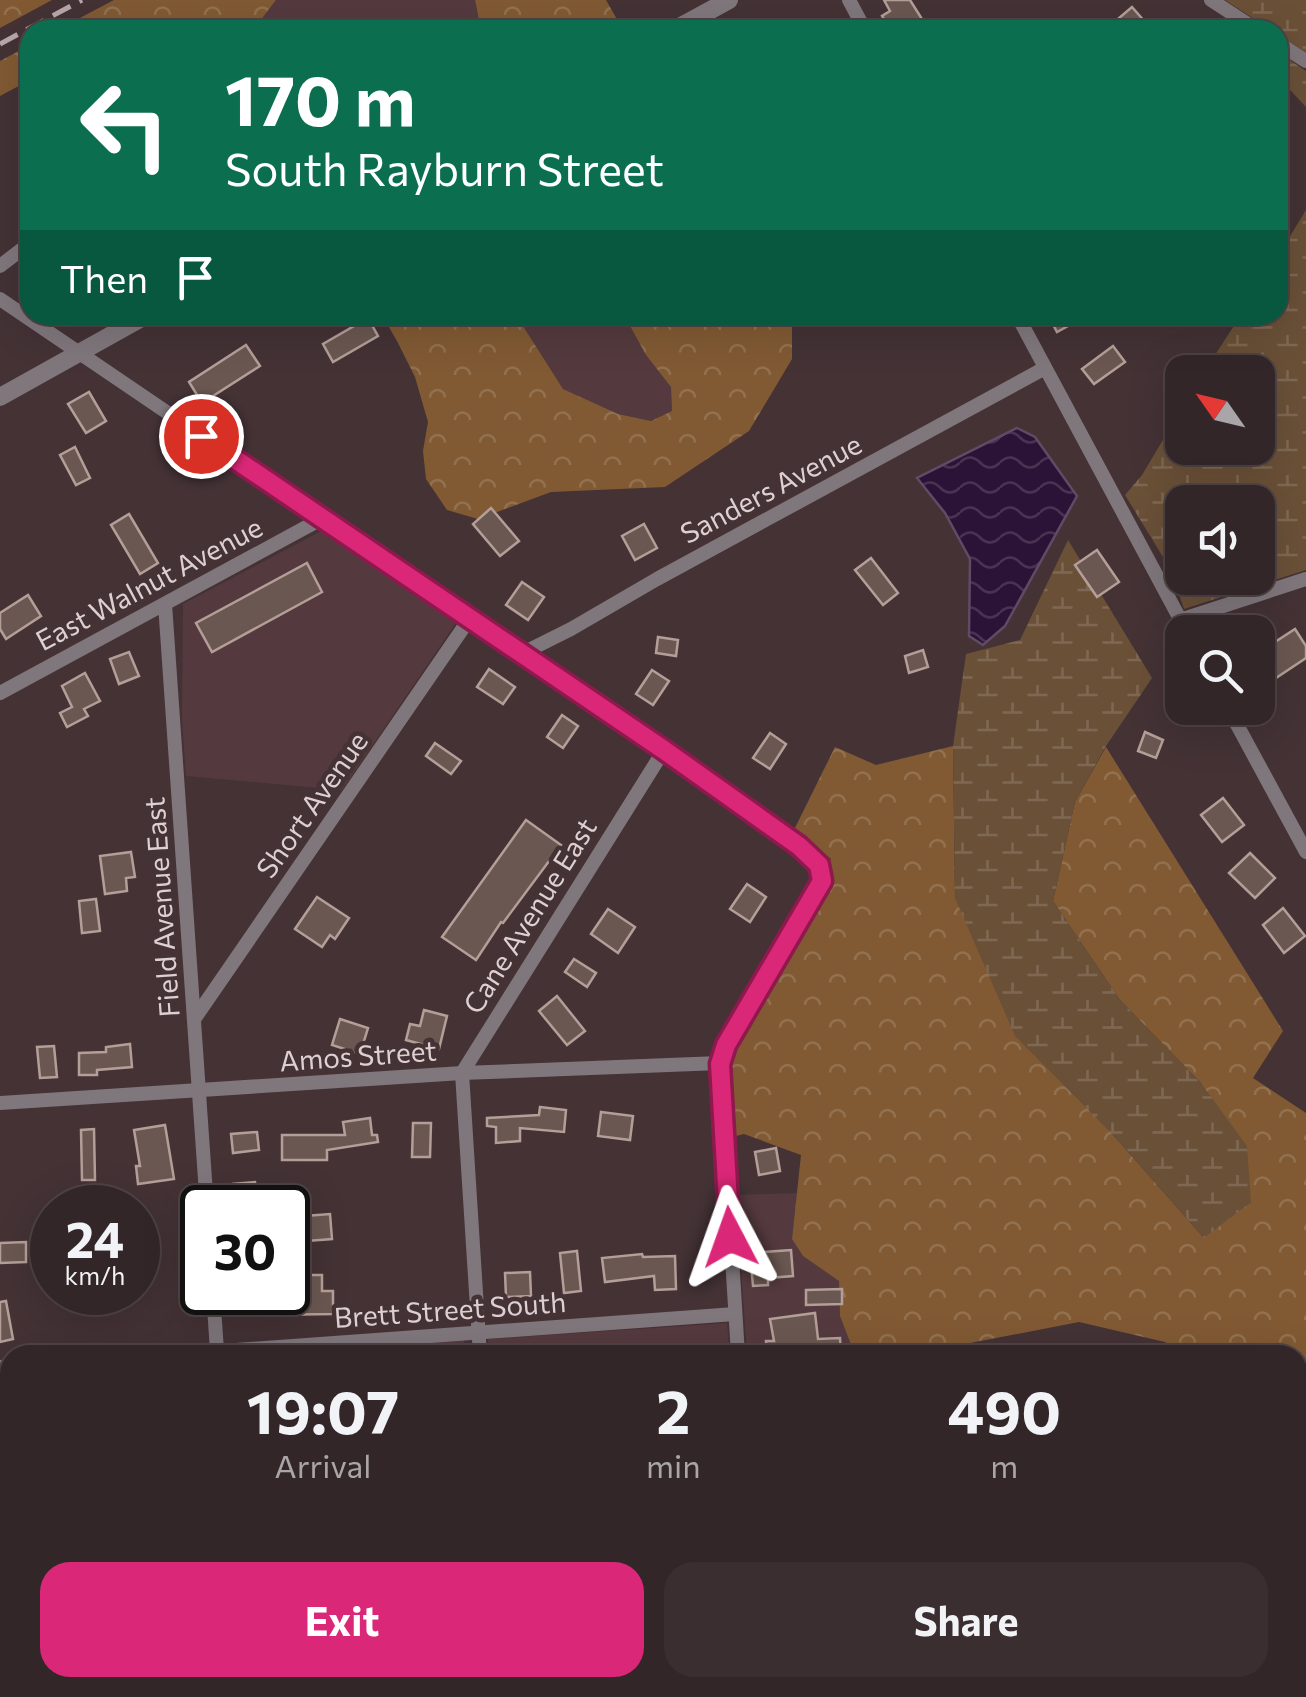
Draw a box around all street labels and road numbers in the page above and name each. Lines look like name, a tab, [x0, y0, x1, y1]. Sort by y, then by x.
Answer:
street label: Sanders Avenue	[674, 426, 867, 550]
street label: East Walnut Avenue	[30, 509, 268, 657]
street label: Short Avenue	[248, 725, 374, 884]
street label: Field Avenue East	[136, 796, 186, 1018]
street label: Cane Avenue East	[455, 811, 603, 1020]
street label: Amos Street	[278, 1033, 438, 1077]
street label: Brett Street South	[333, 1284, 567, 1334]

